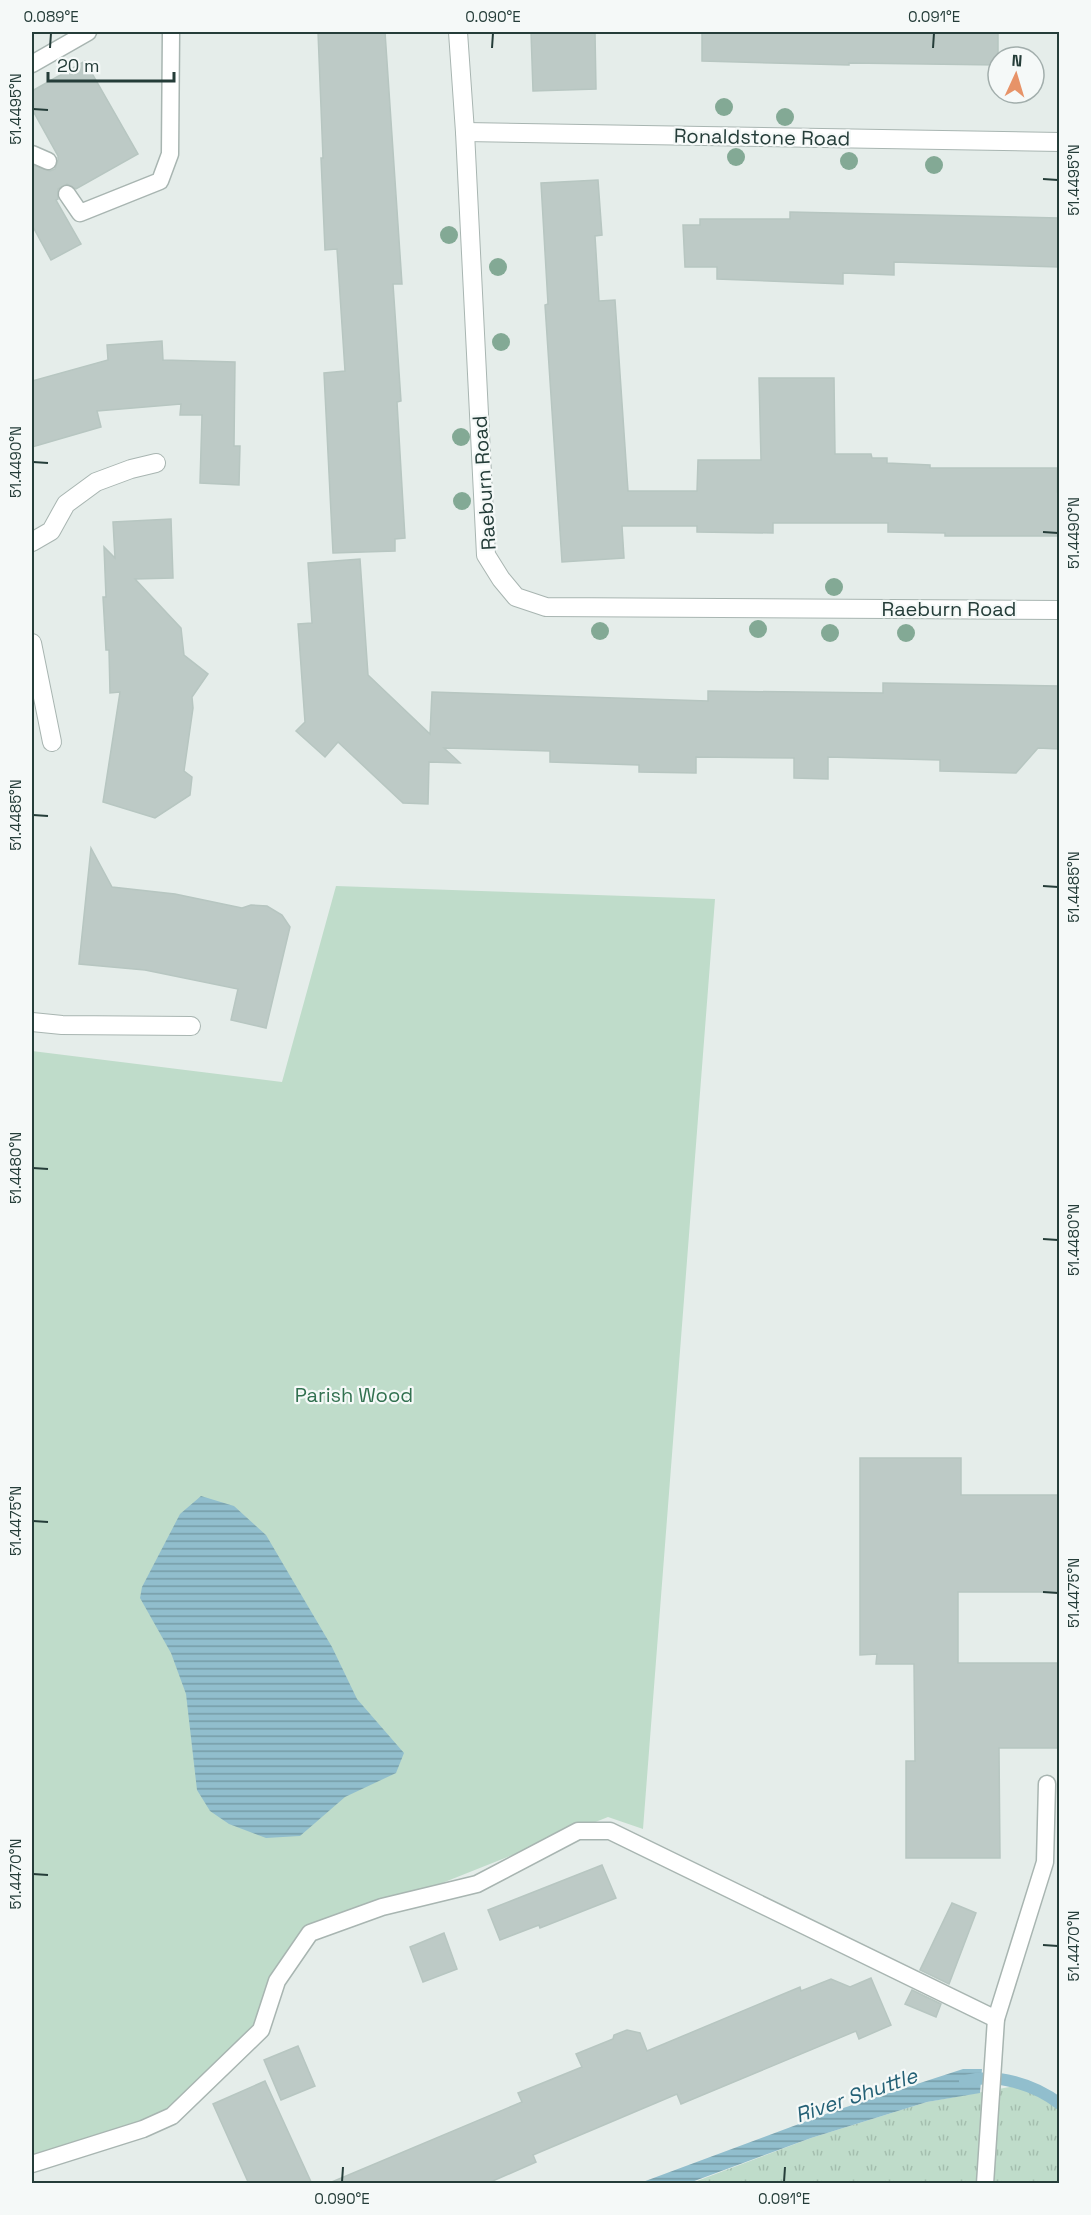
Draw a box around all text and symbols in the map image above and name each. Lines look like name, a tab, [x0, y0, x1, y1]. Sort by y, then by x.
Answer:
text: 0.089°E	[23, 7, 79, 26]
text: 0.090°E	[465, 7, 521, 26]
text: 0.091°E	[908, 7, 960, 26]
scale bar	[48, 45, 174, 83]
north arrow	[986, 45, 1046, 105]
text: N	[1011, 50, 1023, 71]
text: 20 m	[57, 54, 100, 77]
text: 51.4495°N	[6, 73, 25, 145]
street label: Ronaldstone Road	[674, 122, 850, 152]
text: 51.4495°N	[1064, 144, 1083, 216]
street label: Raeburn Road	[466, 415, 502, 551]
text: 51.4490°N	[6, 426, 25, 498]
text: 51.4490°N	[1064, 497, 1083, 569]
street label: Raeburn Road	[882, 596, 1016, 622]
text: 51.4485°N	[6, 779, 25, 851]
text: 51.4485°N	[1064, 851, 1083, 923]
text: 51.4480°N	[6, 1132, 25, 1204]
text: 51.4480°N	[1064, 1204, 1083, 1276]
park label: Parish Wood	[295, 1382, 413, 1408]
text: 51.4475°N	[6, 1486, 25, 1556]
text: 51.4475°N	[1064, 1558, 1083, 1628]
text: 51.4470°N	[6, 1839, 25, 1909]
text: 51.4470°N	[1064, 1911, 1083, 1981]
water label: River Shuttle	[791, 2061, 922, 2129]
text: 0.090°E	[314, 2189, 370, 2208]
text: 0.091°E	[758, 2189, 810, 2208]

